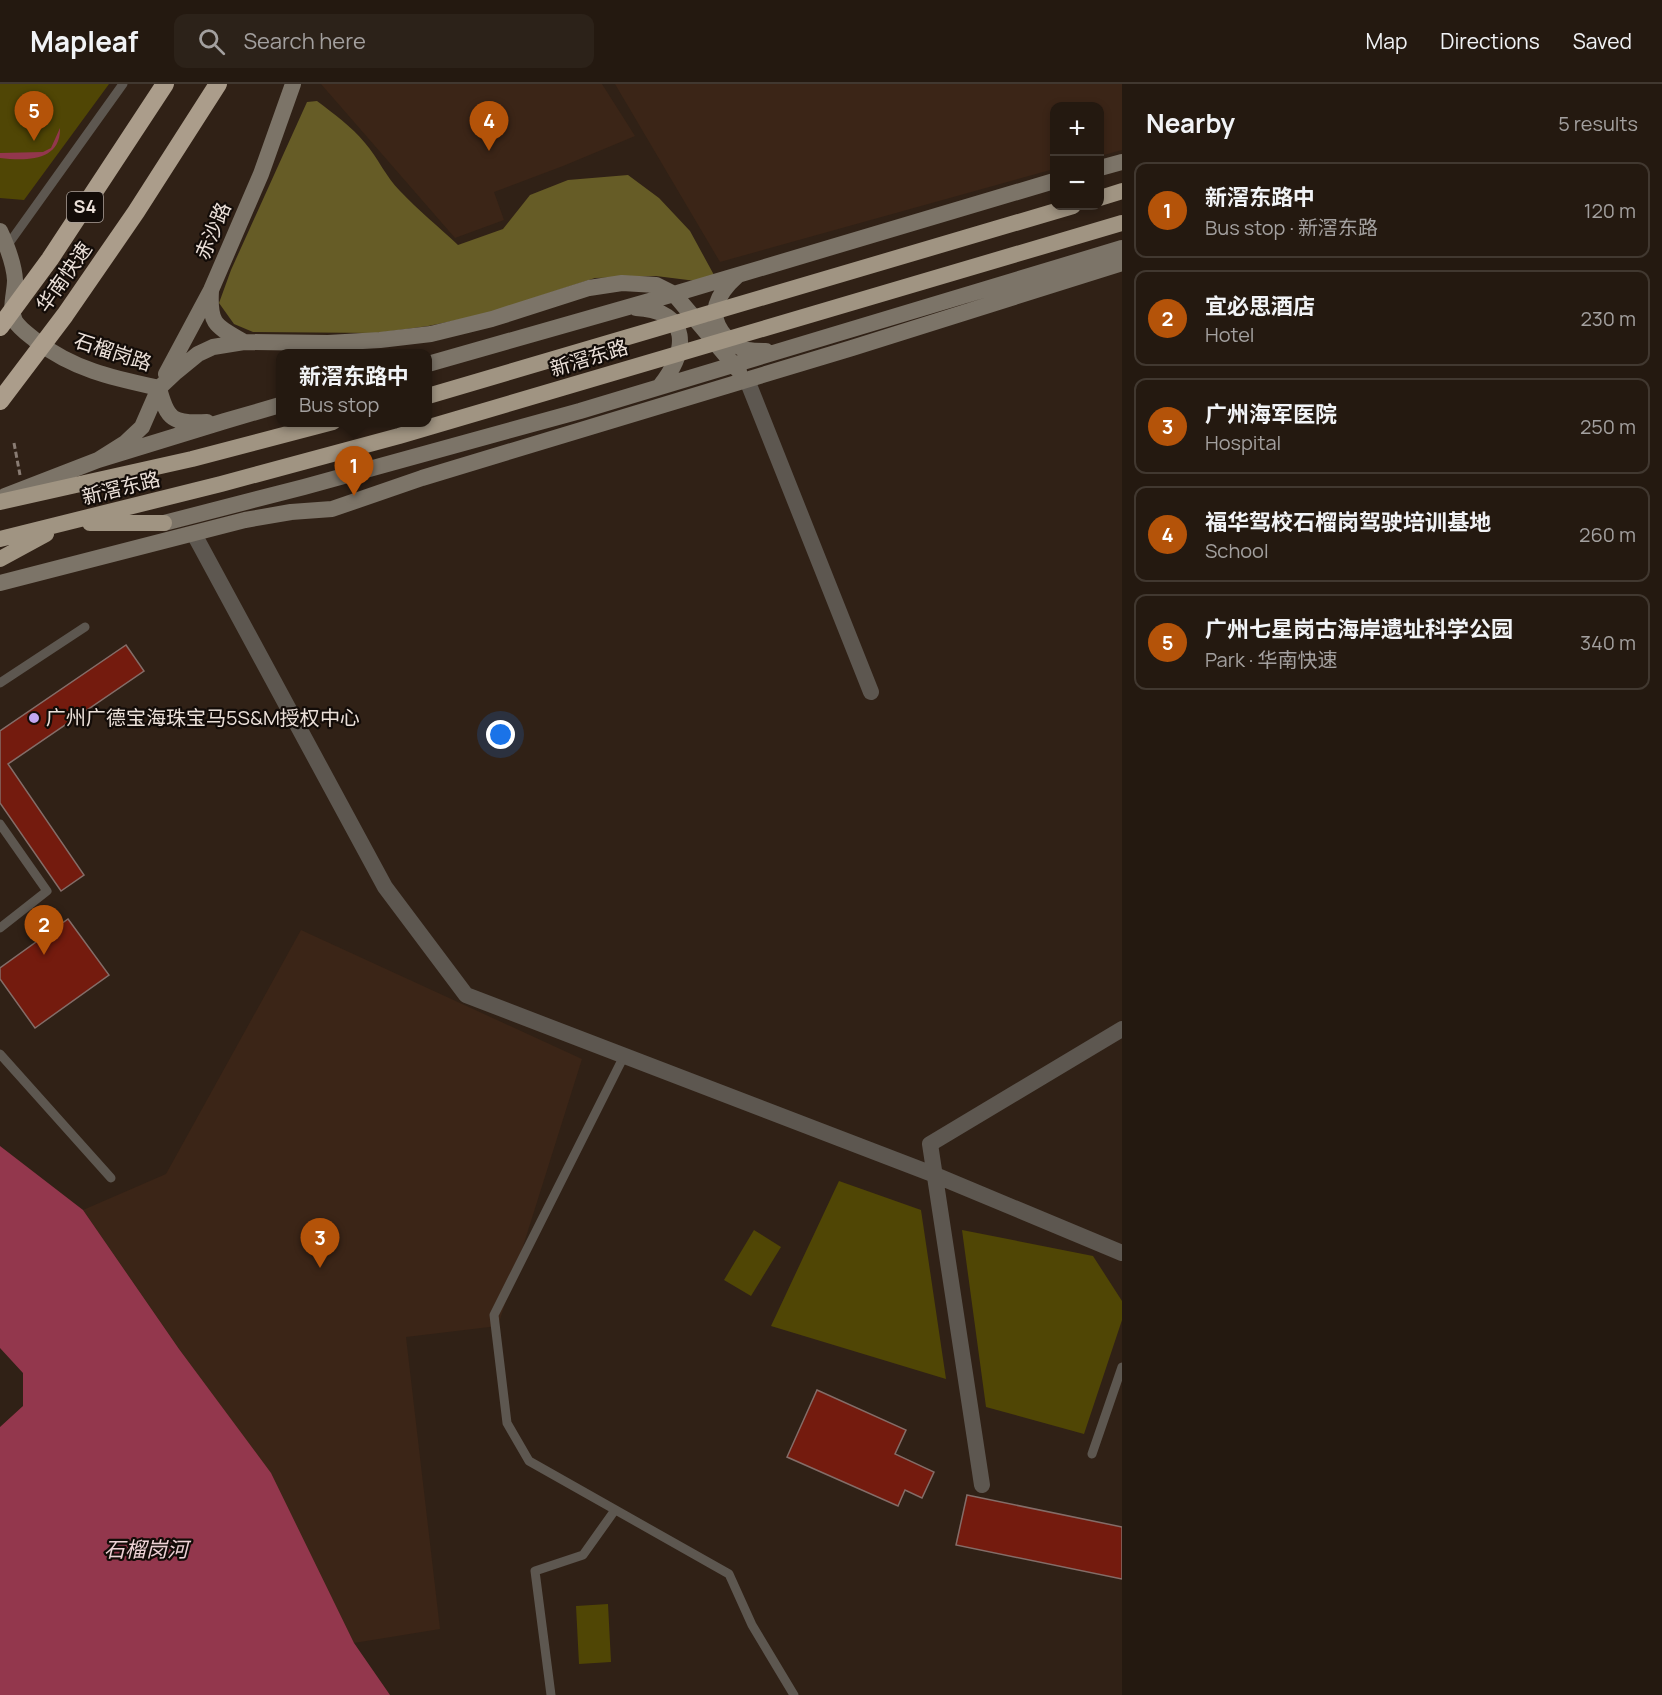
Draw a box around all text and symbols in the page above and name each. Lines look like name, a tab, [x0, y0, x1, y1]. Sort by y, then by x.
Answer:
search box	[174, 14, 594, 68]
text: Mapleaf	[30, 22, 138, 60]
icon: search	[195, 25, 228, 58]
text: Search here	[243, 26, 366, 56]
text: Map	[1366, 27, 1407, 55]
text: Directions	[1440, 27, 1540, 55]
text: Saved	[1573, 27, 1632, 55]
pin: 5	[15, 92, 54, 141]
pin: 4	[470, 101, 508, 151]
map controls	[1050, 102, 1104, 210]
button: +	[1050, 102, 1104, 156]
text: Nearby	[1146, 105, 1235, 141]
text: 5 results	[1558, 110, 1638, 137]
button: −	[1050, 156, 1104, 210]
text: 新滘东路中	[1205, 182, 1315, 212]
road number: S4	[67, 192, 103, 222]
text: 1	[1163, 197, 1172, 224]
text: 120 m	[1584, 197, 1636, 224]
street label: 赤沙路	[188, 198, 237, 264]
text: Bus stop · 新滘东路	[1205, 214, 1378, 241]
street label: 华南快速	[30, 236, 98, 317]
text: 宜必思酒店	[1205, 291, 1315, 321]
text: 2	[1162, 305, 1173, 332]
text: 230 m	[1580, 305, 1636, 332]
text: Hotel	[1205, 321, 1255, 348]
street label: 石榴岗路	[71, 326, 155, 377]
street label: 新滘东路	[547, 333, 631, 382]
popup	[276, 349, 432, 427]
text: 新滘东路中	[299, 361, 409, 391]
text: Bus stop	[299, 391, 379, 418]
text: 广州海军医院	[1205, 399, 1337, 429]
text: 3	[1162, 413, 1173, 440]
text: 250 m	[1580, 413, 1636, 440]
text: Hospital	[1205, 429, 1281, 456]
pin: 1	[334, 446, 374, 496]
street label: 新滘东路	[79, 465, 163, 510]
text: 福华驾校石榴岗驾驶培训基地	[1205, 507, 1491, 537]
text: 4	[1161, 521, 1174, 548]
text: 260 m	[1579, 521, 1636, 548]
text: School	[1205, 537, 1269, 564]
text: 广州七星岗古海岸遗址科学公园	[1205, 614, 1513, 644]
text: 5	[1162, 629, 1173, 656]
text: 340 m	[1580, 629, 1636, 656]
text: Park · 华南快速	[1205, 646, 1337, 673]
place label: 广州广德宝海珠宝马5S&M授权中心	[46, 704, 360, 731]
marker: 广州广德宝海珠宝马5S&M授权中心	[27, 711, 41, 725]
your location	[486, 720, 515, 749]
pin: 2	[24, 906, 63, 955]
pin: 3	[300, 1218, 340, 1268]
water label: 石榴岗河	[104, 1535, 192, 1563]

